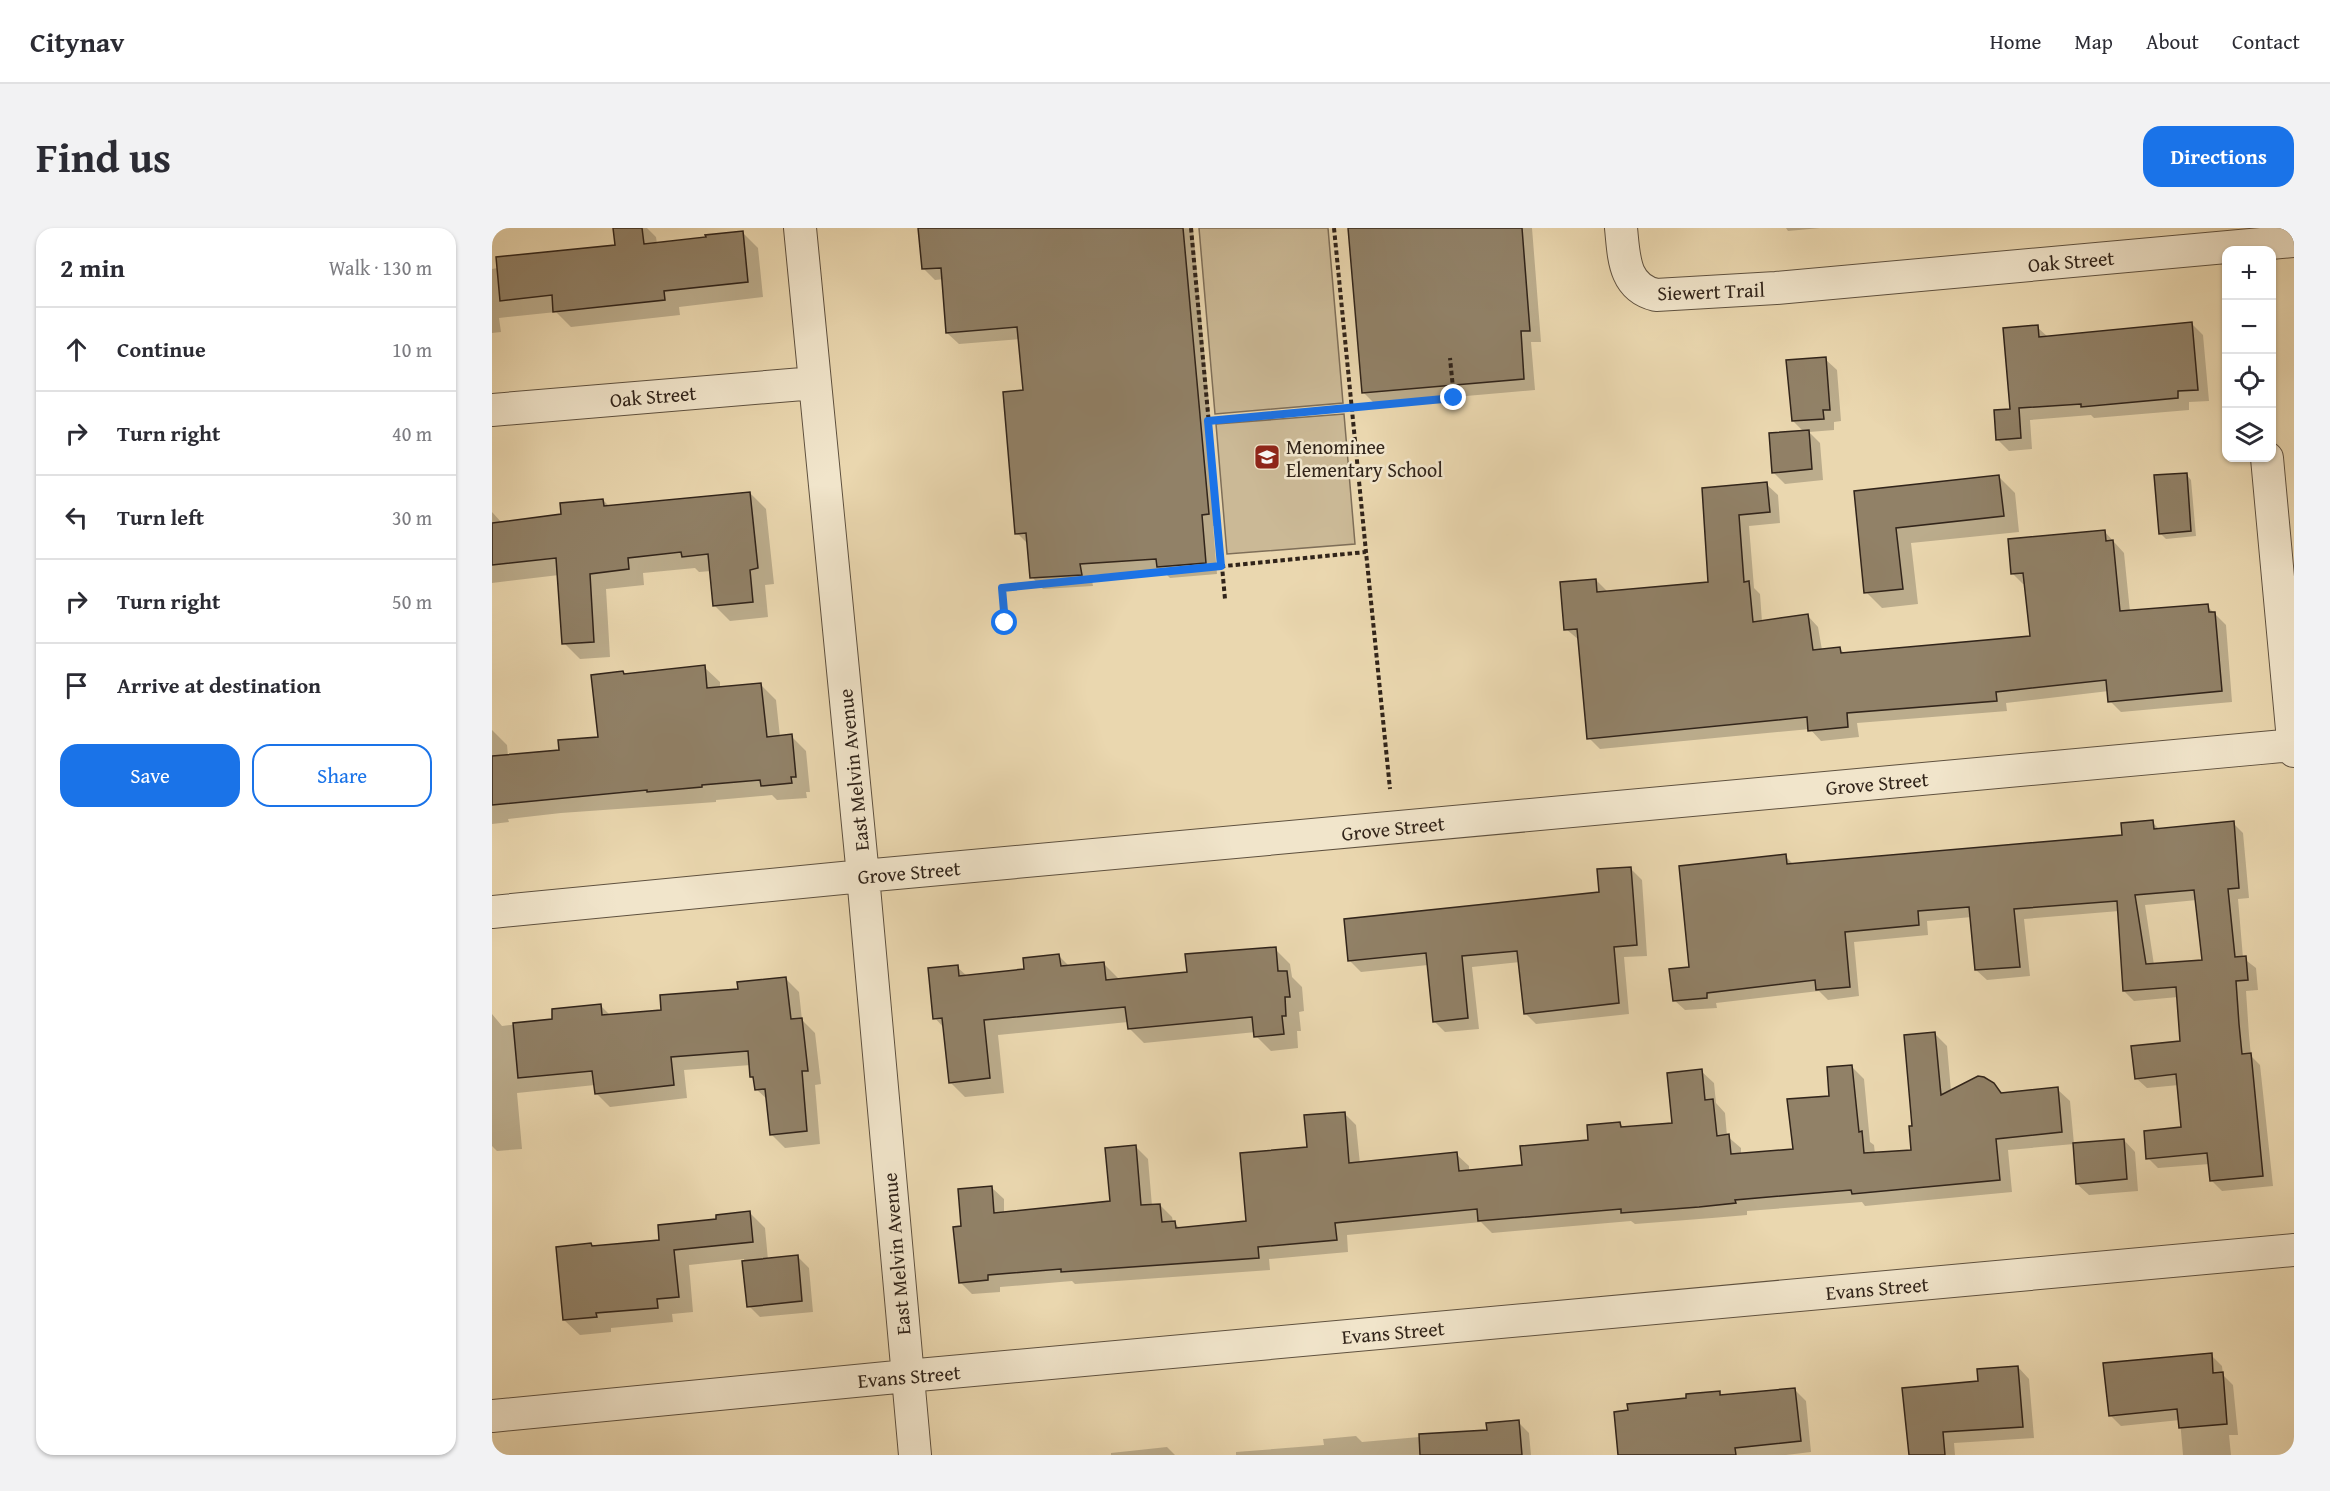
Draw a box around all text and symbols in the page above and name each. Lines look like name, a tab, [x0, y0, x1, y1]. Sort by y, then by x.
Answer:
text: Citynav	[30, 21, 124, 62]
text: Home	[1990, 26, 2041, 57]
text: Map	[2074, 26, 2113, 57]
text: About	[2146, 26, 2199, 57]
text: Contact	[2232, 26, 2300, 57]
text: Find us	[36, 126, 171, 187]
button: Directions	[2143, 126, 2294, 187]
street label: Oak Street	[2027, 243, 2115, 279]
map controls	[2222, 246, 2276, 462]
button: +	[2222, 246, 2276, 300]
text: 2 min	[60, 248, 125, 287]
text: Walk · 130 m	[329, 253, 432, 282]
street label: Siewert Trail	[1657, 275, 1766, 307]
button: −	[2222, 300, 2276, 354]
icon: ahead	[60, 333, 93, 366]
text: Continue	[117, 333, 206, 365]
text: 10 m	[392, 335, 432, 364]
button: locate	[2222, 354, 2276, 408]
street label: Oak Street	[609, 378, 697, 414]
route end	[1440, 384, 1466, 410]
button: layers	[2222, 408, 2276, 462]
icon: right	[60, 417, 93, 450]
text: Turn right	[117, 417, 220, 449]
text: 40 m	[392, 419, 432, 448]
place label: Menominee Elementary School	[1286, 432, 1443, 484]
school or university icon: Menominee Elementary School	[1252, 442, 1282, 472]
icon: left	[60, 501, 93, 534]
text: Turn left	[117, 501, 204, 533]
text: 30 m	[392, 503, 432, 532]
icon: right	[60, 585, 93, 618]
text: Turn right	[117, 585, 220, 617]
text: 50 m	[392, 587, 432, 616]
route start	[991, 609, 1017, 635]
icon: arrive	[60, 669, 93, 702]
text: Arrive at destination	[117, 669, 321, 701]
street label: East Melvin Avenue	[830, 687, 876, 853]
button: Save	[60, 744, 240, 807]
button: Share	[252, 744, 432, 807]
street label: Grove Street	[1824, 764, 1930, 802]
street label: Grove Street	[1340, 808, 1446, 848]
street label: Grove Street	[856, 853, 962, 891]
street label: East Melvin Avenue	[874, 1172, 918, 1336]
street label: Evans Street	[1824, 1269, 1930, 1307]
street label: Evans Street	[1340, 1313, 1446, 1351]
street label: Evans Street	[856, 1357, 962, 1395]

